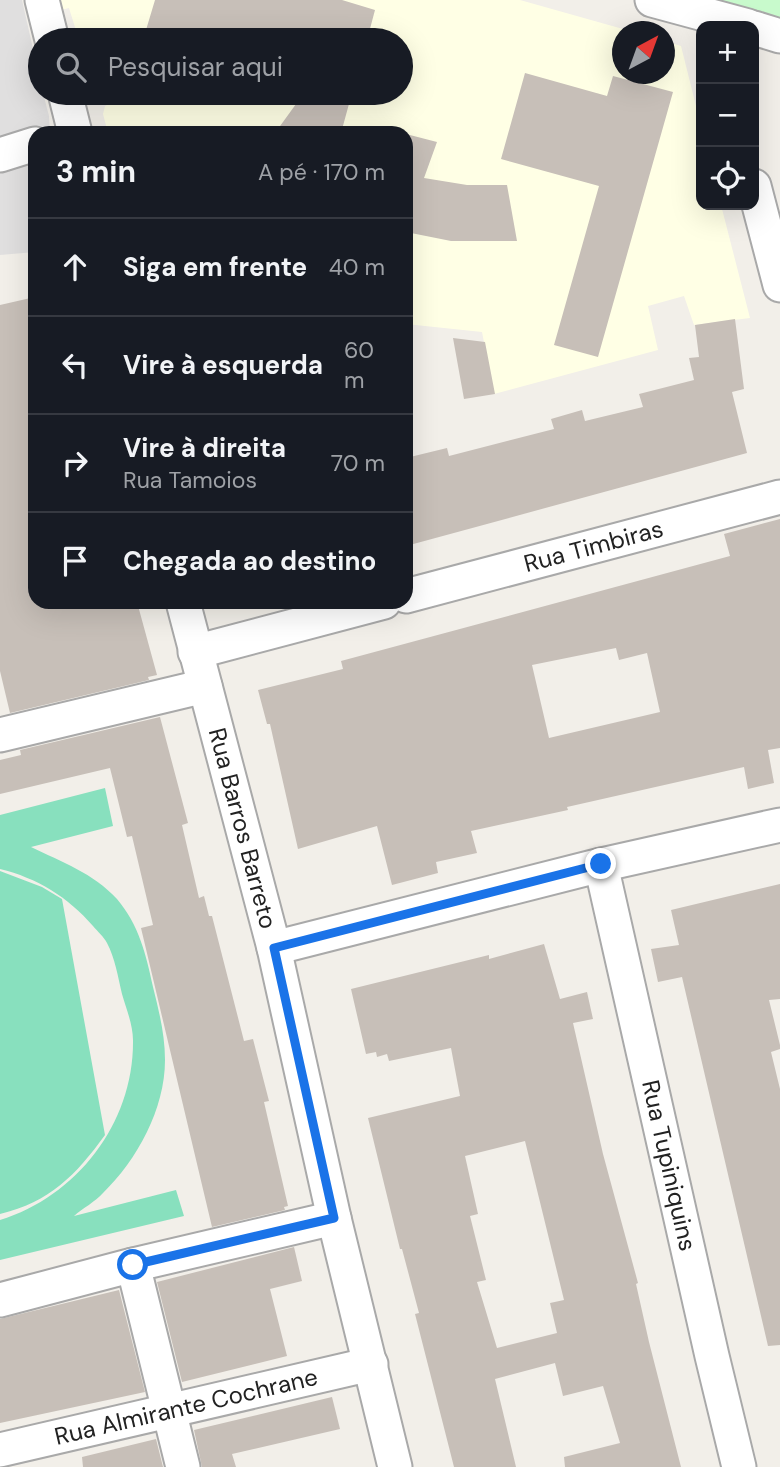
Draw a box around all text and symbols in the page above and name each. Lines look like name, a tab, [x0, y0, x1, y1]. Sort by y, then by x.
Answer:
north arrow	[612, 21, 675, 84]
map controls	[696, 21, 759, 210]
button: +	[696, 21, 759, 84]
search box	[28, 28, 413, 105]
icon: search	[52, 48, 90, 86]
text: Pesquisar aqui	[108, 50, 283, 84]
button: −	[696, 84, 759, 147]
button: locate	[696, 147, 759, 210]
text: 3 min	[56, 152, 136, 191]
text: A pé · 170 m	[258, 157, 385, 187]
icon: ahead	[56, 248, 94, 286]
text: Siga em frente	[123, 250, 307, 284]
text: 40 m	[329, 252, 385, 282]
text: 60 m	[344, 335, 374, 395]
icon: left	[56, 346, 94, 384]
text: Vire à esquerda	[123, 348, 323, 382]
text: Vire à direita	[123, 431, 286, 465]
icon: right	[56, 444, 94, 482]
text: 70 m	[331, 448, 385, 478]
text: Rua Tamoios	[123, 465, 257, 495]
street label: Rua Timbiras	[520, 513, 666, 579]
icon: arrive	[56, 542, 94, 580]
text: Chegada ao destino	[123, 544, 376, 578]
street label: Rua Barros Barreto	[202, 724, 284, 932]
route end	[585, 848, 616, 879]
street label: Rua Tupiniquins	[635, 1077, 704, 1254]
route start	[117, 1249, 148, 1280]
street label: Rua Almirante Cochrane	[51, 1361, 321, 1452]

